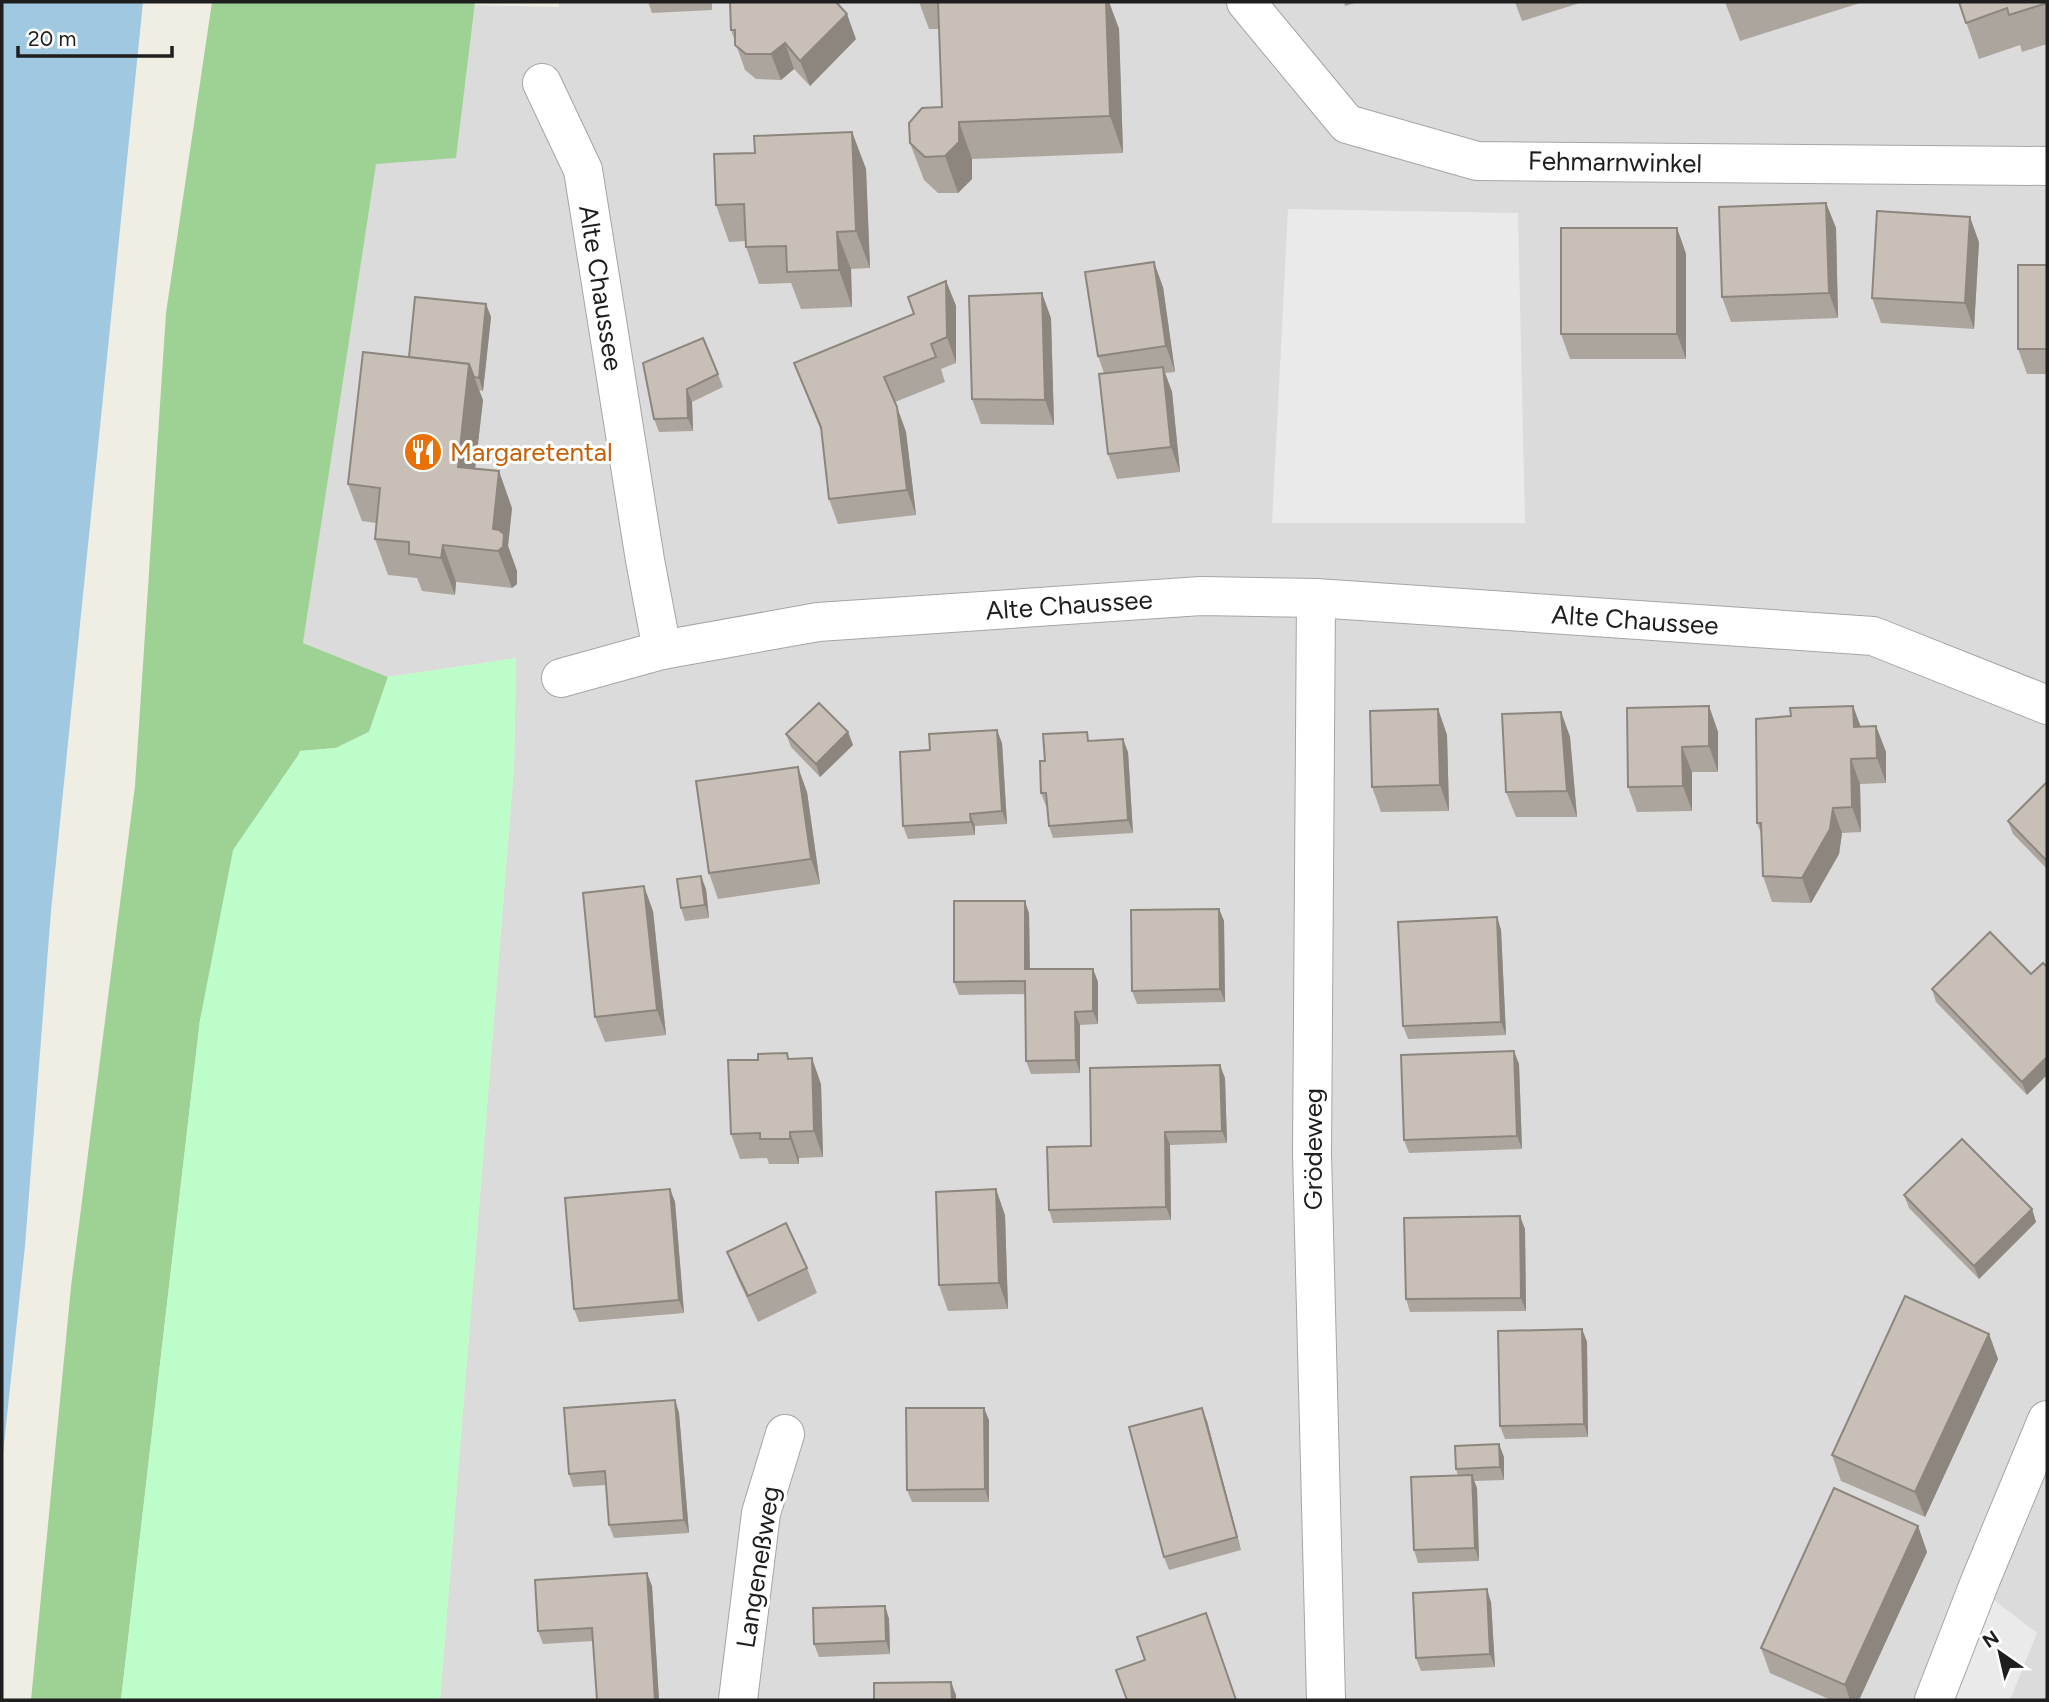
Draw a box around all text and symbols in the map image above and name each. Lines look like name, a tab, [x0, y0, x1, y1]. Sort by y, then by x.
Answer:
scale bar	[18, 14, 172, 58]
text: 20 m	[28, 26, 76, 51]
street label: Fehmarnwinkel	[1528, 144, 1702, 180]
street label: Alte Chaussee	[572, 203, 630, 373]
restaurant icon: Margaretental	[402, 431, 444, 473]
place label: Margaretental	[450, 436, 613, 468]
street label: Alte Chaussee	[984, 583, 1154, 627]
street label: Alte Chaussee	[1550, 598, 1720, 642]
street label: Grödeweg	[1297, 1088, 1329, 1210]
street label: Langeneßweg	[729, 1484, 787, 1650]
north arrow	[1965, 1618, 2035, 1688]
text: N	[1978, 1626, 2003, 1653]

